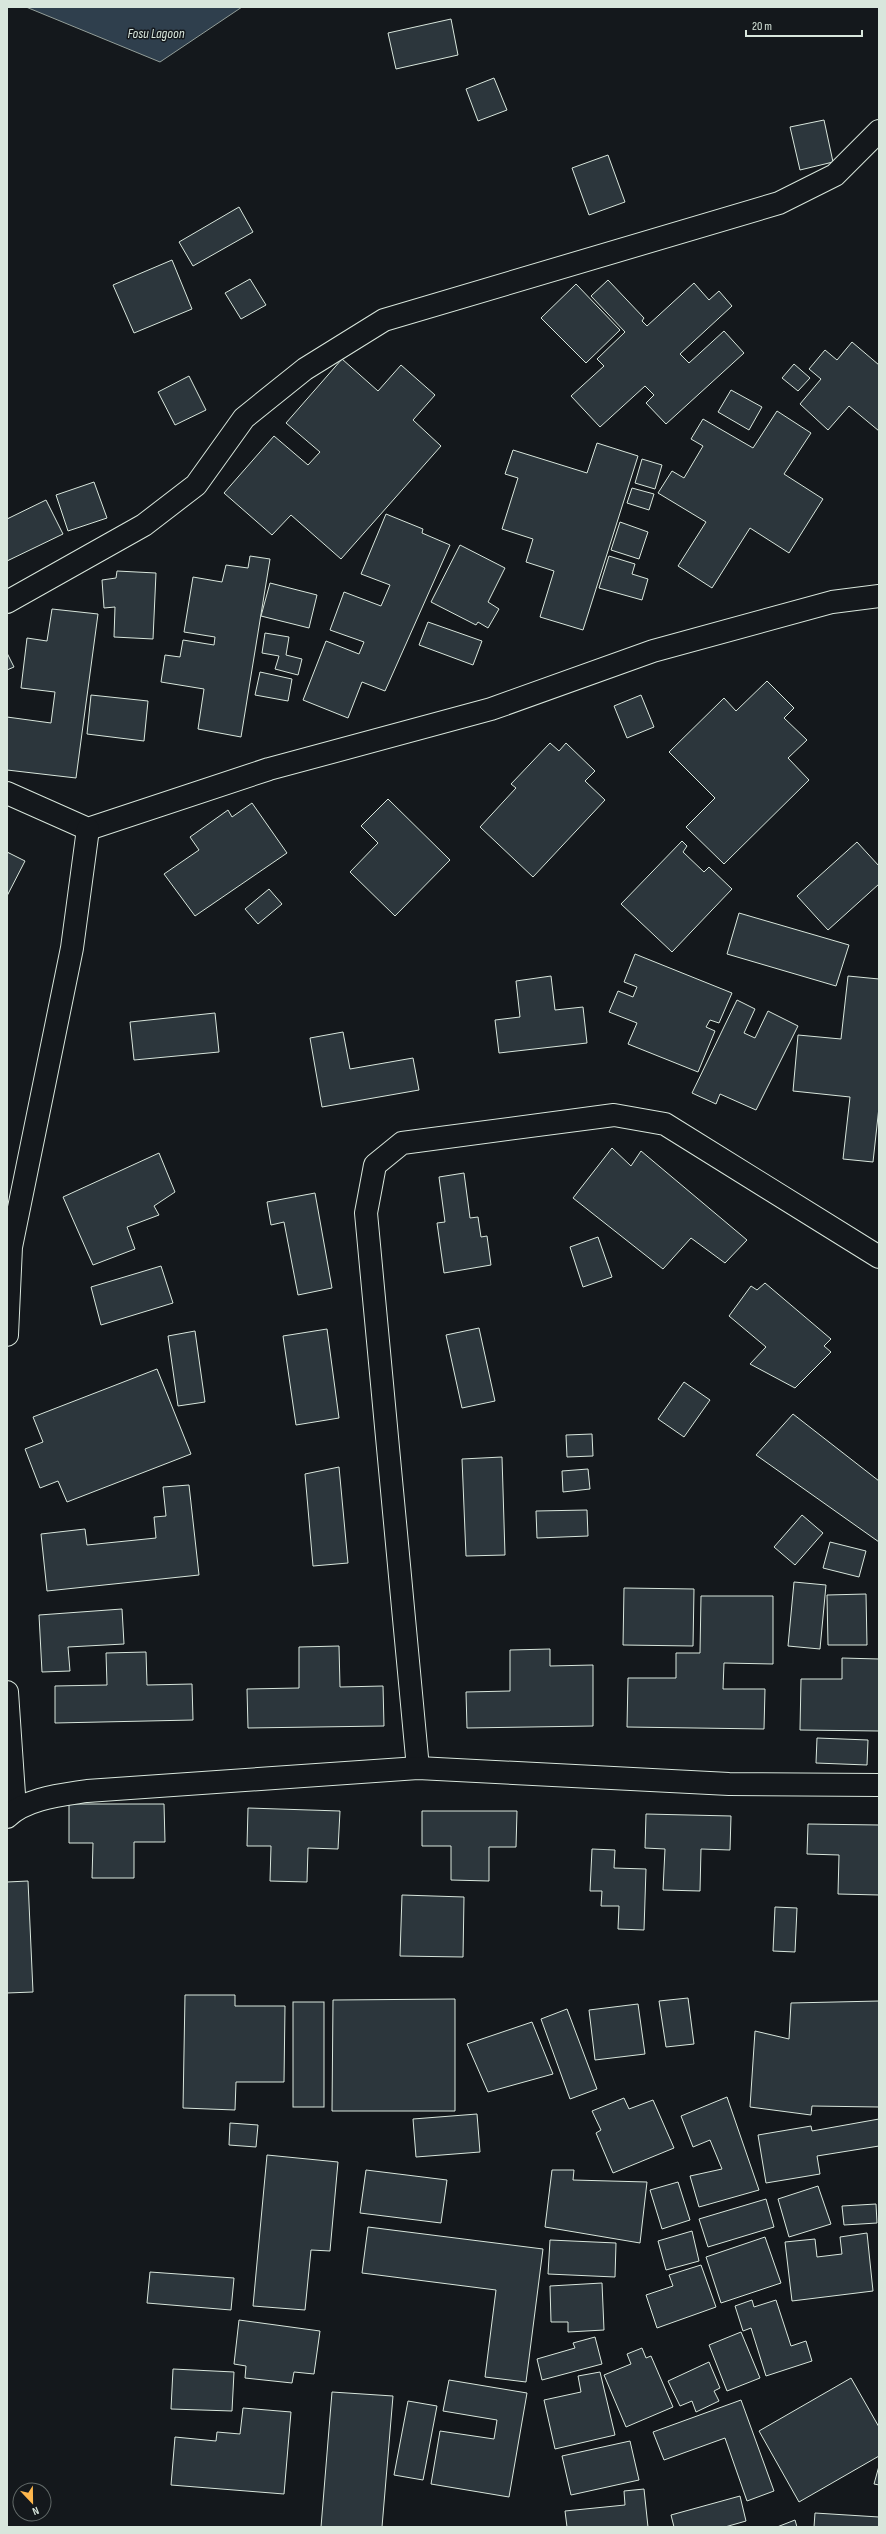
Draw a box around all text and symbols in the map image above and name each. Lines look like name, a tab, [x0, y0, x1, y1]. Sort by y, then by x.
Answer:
scale bar	[746, 12, 862, 38]
text: 20 m	[752, 19, 772, 34]
water label: Fosu Lagoon	[127, 25, 185, 42]
north arrow	[12, 2482, 52, 2522]
text: N	[30, 2504, 41, 2518]

